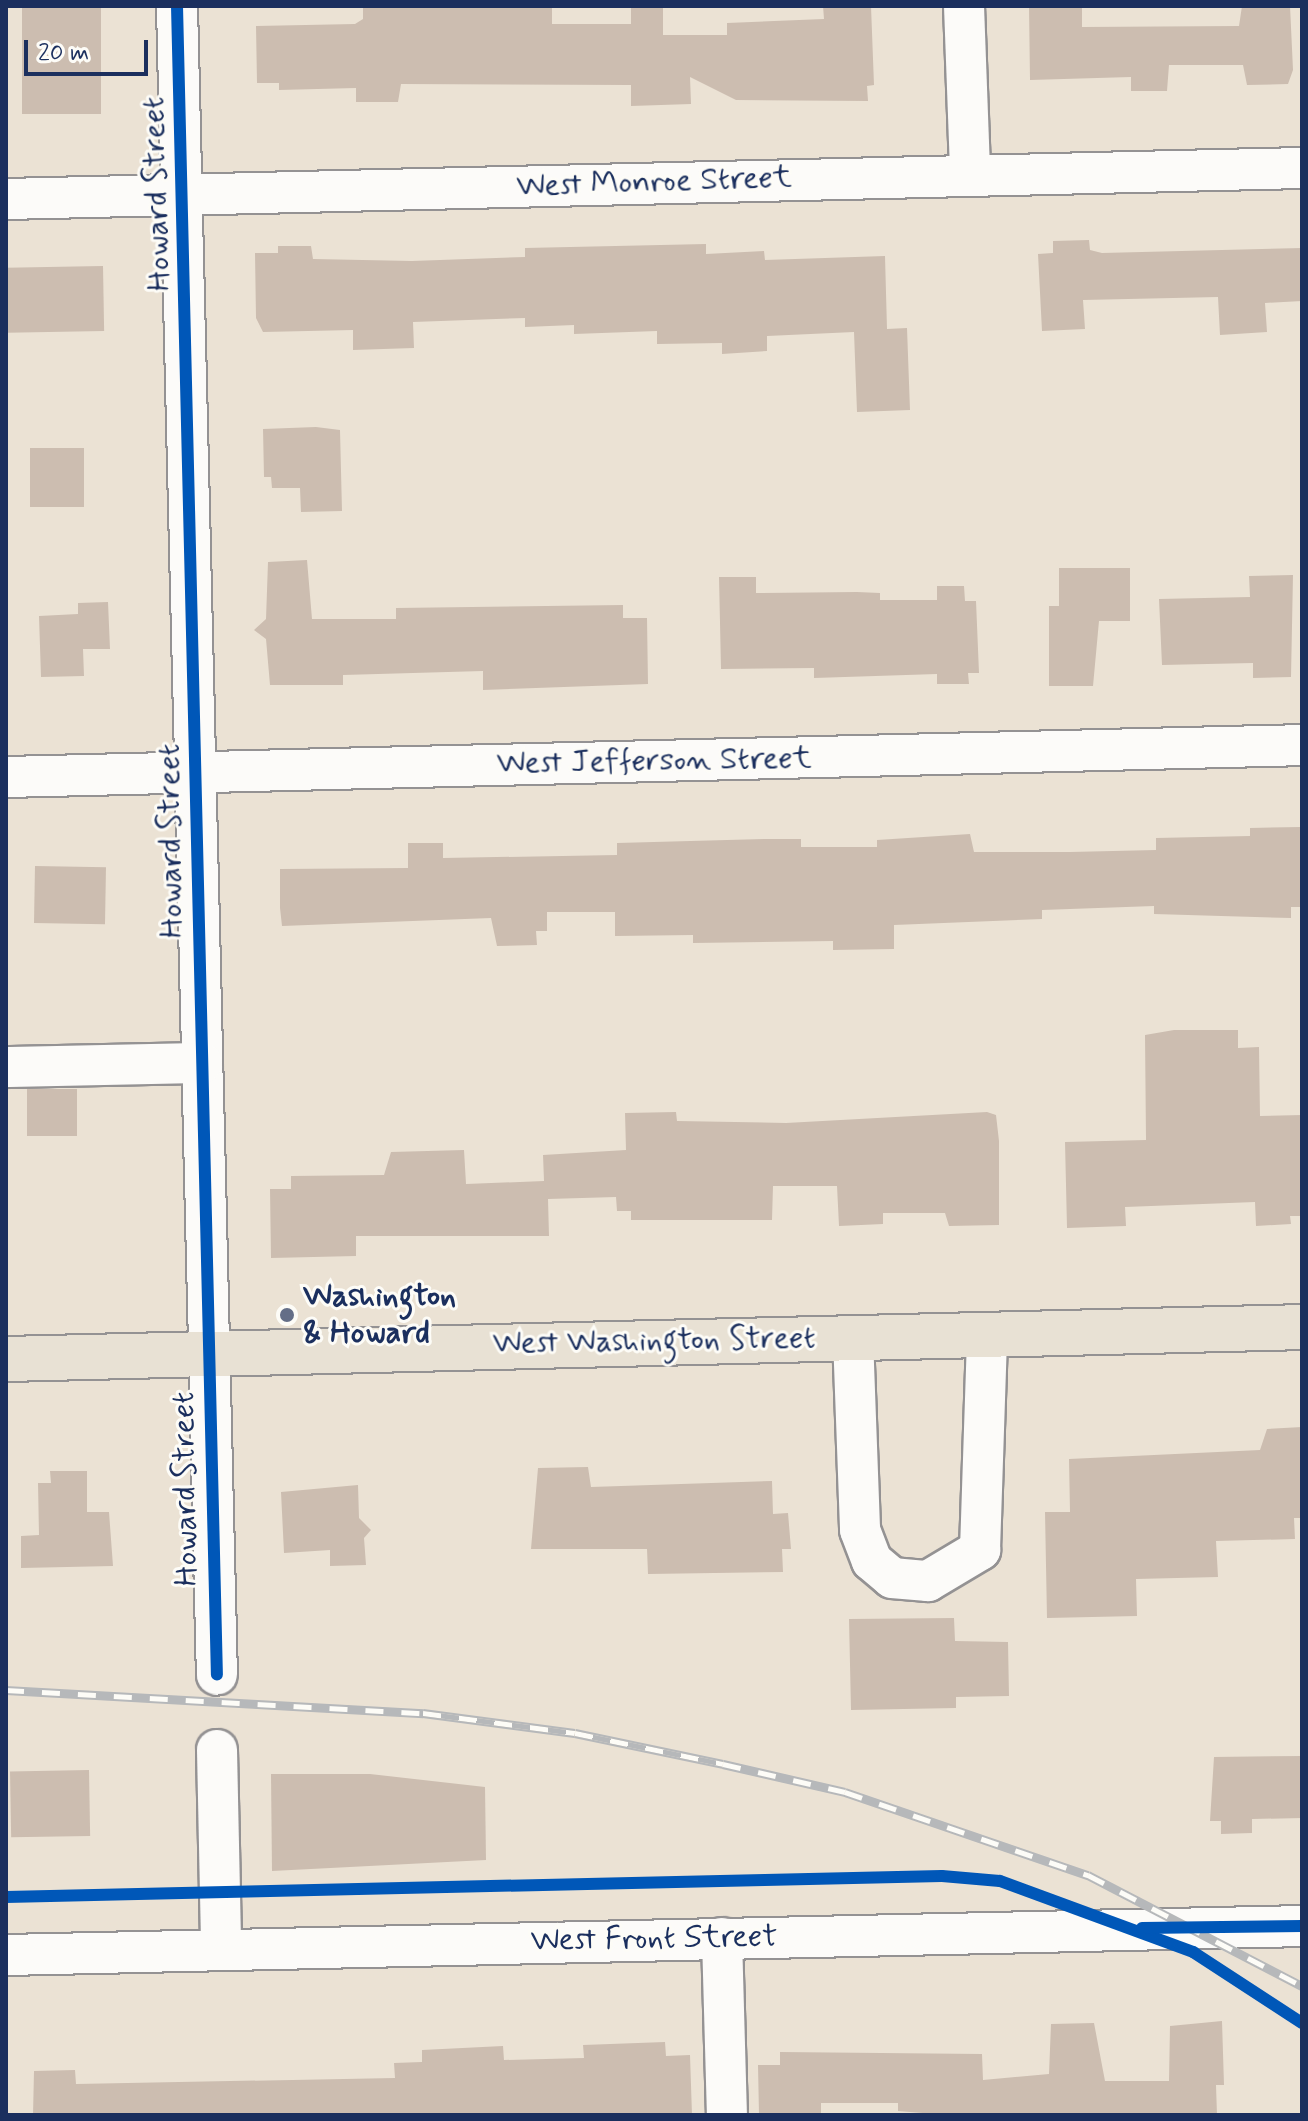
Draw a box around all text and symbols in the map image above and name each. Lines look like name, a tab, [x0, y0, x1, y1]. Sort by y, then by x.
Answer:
scale bar	[28, 24, 152, 74]
text: 20 m	[38, 38, 89, 69]
street label: Howard Street	[134, 93, 180, 295]
street label: West Monroe Street	[516, 158, 792, 206]
street label: West Jefferson Street	[496, 739, 812, 783]
street label: Howard Street	[150, 741, 192, 941]
place label: Washington & Howard	[303, 1278, 456, 1353]
marker: Washington & Howard	[278, 1306, 296, 1324]
street label: West Washington Street	[490, 1319, 818, 1363]
street label: Howard Street	[165, 1389, 207, 1589]
street label: West Front Street	[531, 1918, 777, 1960]

